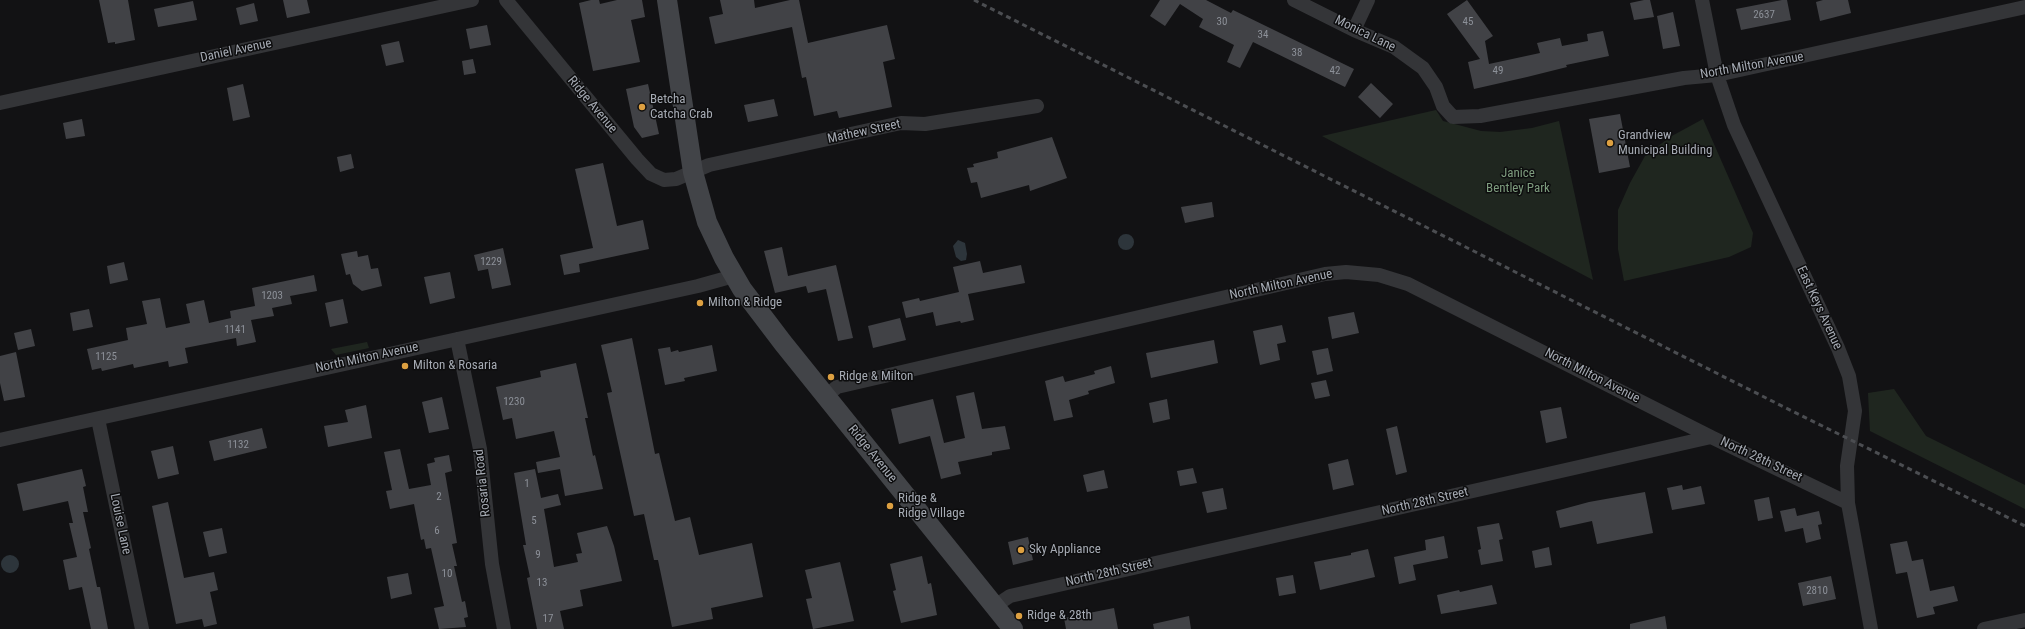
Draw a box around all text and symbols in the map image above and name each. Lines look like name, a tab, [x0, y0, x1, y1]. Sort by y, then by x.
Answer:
house number: 2637	[1753, 8, 1775, 22]
street label: Monica Lane	[1332, 13, 1398, 55]
house number: 30	[1217, 15, 1227, 29]
house number: 45	[1463, 15, 1473, 29]
house number: 34	[1258, 28, 1268, 42]
street label: Daniel Avenue	[199, 36, 273, 66]
house number: 38	[1292, 46, 1302, 60]
street label: North Milton Avenue	[1699, 49, 1805, 83]
house number: 42	[1330, 64, 1340, 78]
house number: 49	[1493, 64, 1503, 78]
street label: Ridge Avenue	[564, 73, 620, 137]
place label: Betcha Catcha Crab	[650, 92, 713, 123]
marker: Betcha Catcha Crab	[637, 102, 647, 112]
street label: Mathew Street	[826, 117, 902, 147]
place label: Grandview Municipal Building	[1618, 128, 1712, 159]
marker: Grandview Municipal Building	[1605, 138, 1615, 148]
park label: Janice Bentley Park	[1486, 166, 1550, 197]
house number: 1229	[480, 255, 502, 269]
street label: East Keys Avenue	[1793, 264, 1845, 352]
street label: North Milton Avenue	[1228, 266, 1334, 304]
house number: 1203	[261, 289, 283, 303]
place label: Milton & Ridge	[708, 295, 782, 311]
marker: Milton & Ridge	[695, 298, 705, 308]
house number: 1141	[224, 323, 246, 337]
street label: North Milton Avenue	[314, 339, 420, 377]
street label: North Milton Avenue	[1542, 345, 1642, 407]
house number: 1125	[95, 350, 117, 364]
place label: Milton & Rosaria	[413, 358, 497, 374]
marker: Milton & Rosaria	[400, 361, 410, 371]
place label: Ridge & Milton	[839, 369, 913, 385]
marker: Ridge & Milton	[826, 372, 836, 382]
house number: 1230	[503, 395, 525, 409]
street label: Ridge Avenue	[844, 422, 900, 486]
street label: North 28th Street	[1718, 434, 1804, 486]
house number: 1132	[227, 438, 249, 452]
street label: Rosaria Road	[472, 448, 494, 518]
house number: 1	[524, 477, 530, 491]
street label: North 28th Street	[1380, 484, 1470, 520]
house number: 2	[436, 490, 442, 504]
place label: Ridge & Ridge Village	[898, 491, 965, 522]
street label: Louise Lane	[106, 492, 134, 556]
marker: Ridge & Ridge Village	[885, 501, 895, 511]
house number: 5	[531, 514, 537, 528]
house number: 6	[434, 524, 440, 538]
place label: Sky Appliance	[1029, 542, 1101, 558]
marker: Sky Appliance	[1016, 545, 1026, 555]
house number: 9	[535, 548, 541, 562]
street label: North 28th Street	[1064, 555, 1154, 591]
house number: 10	[442, 567, 452, 581]
house number: 13	[537, 576, 547, 590]
house number: 2810	[1806, 584, 1828, 598]
place label: Ridge & 28th	[1027, 608, 1092, 624]
marker: Ridge & 28th	[1014, 611, 1024, 621]
house number: 17	[543, 612, 553, 626]

